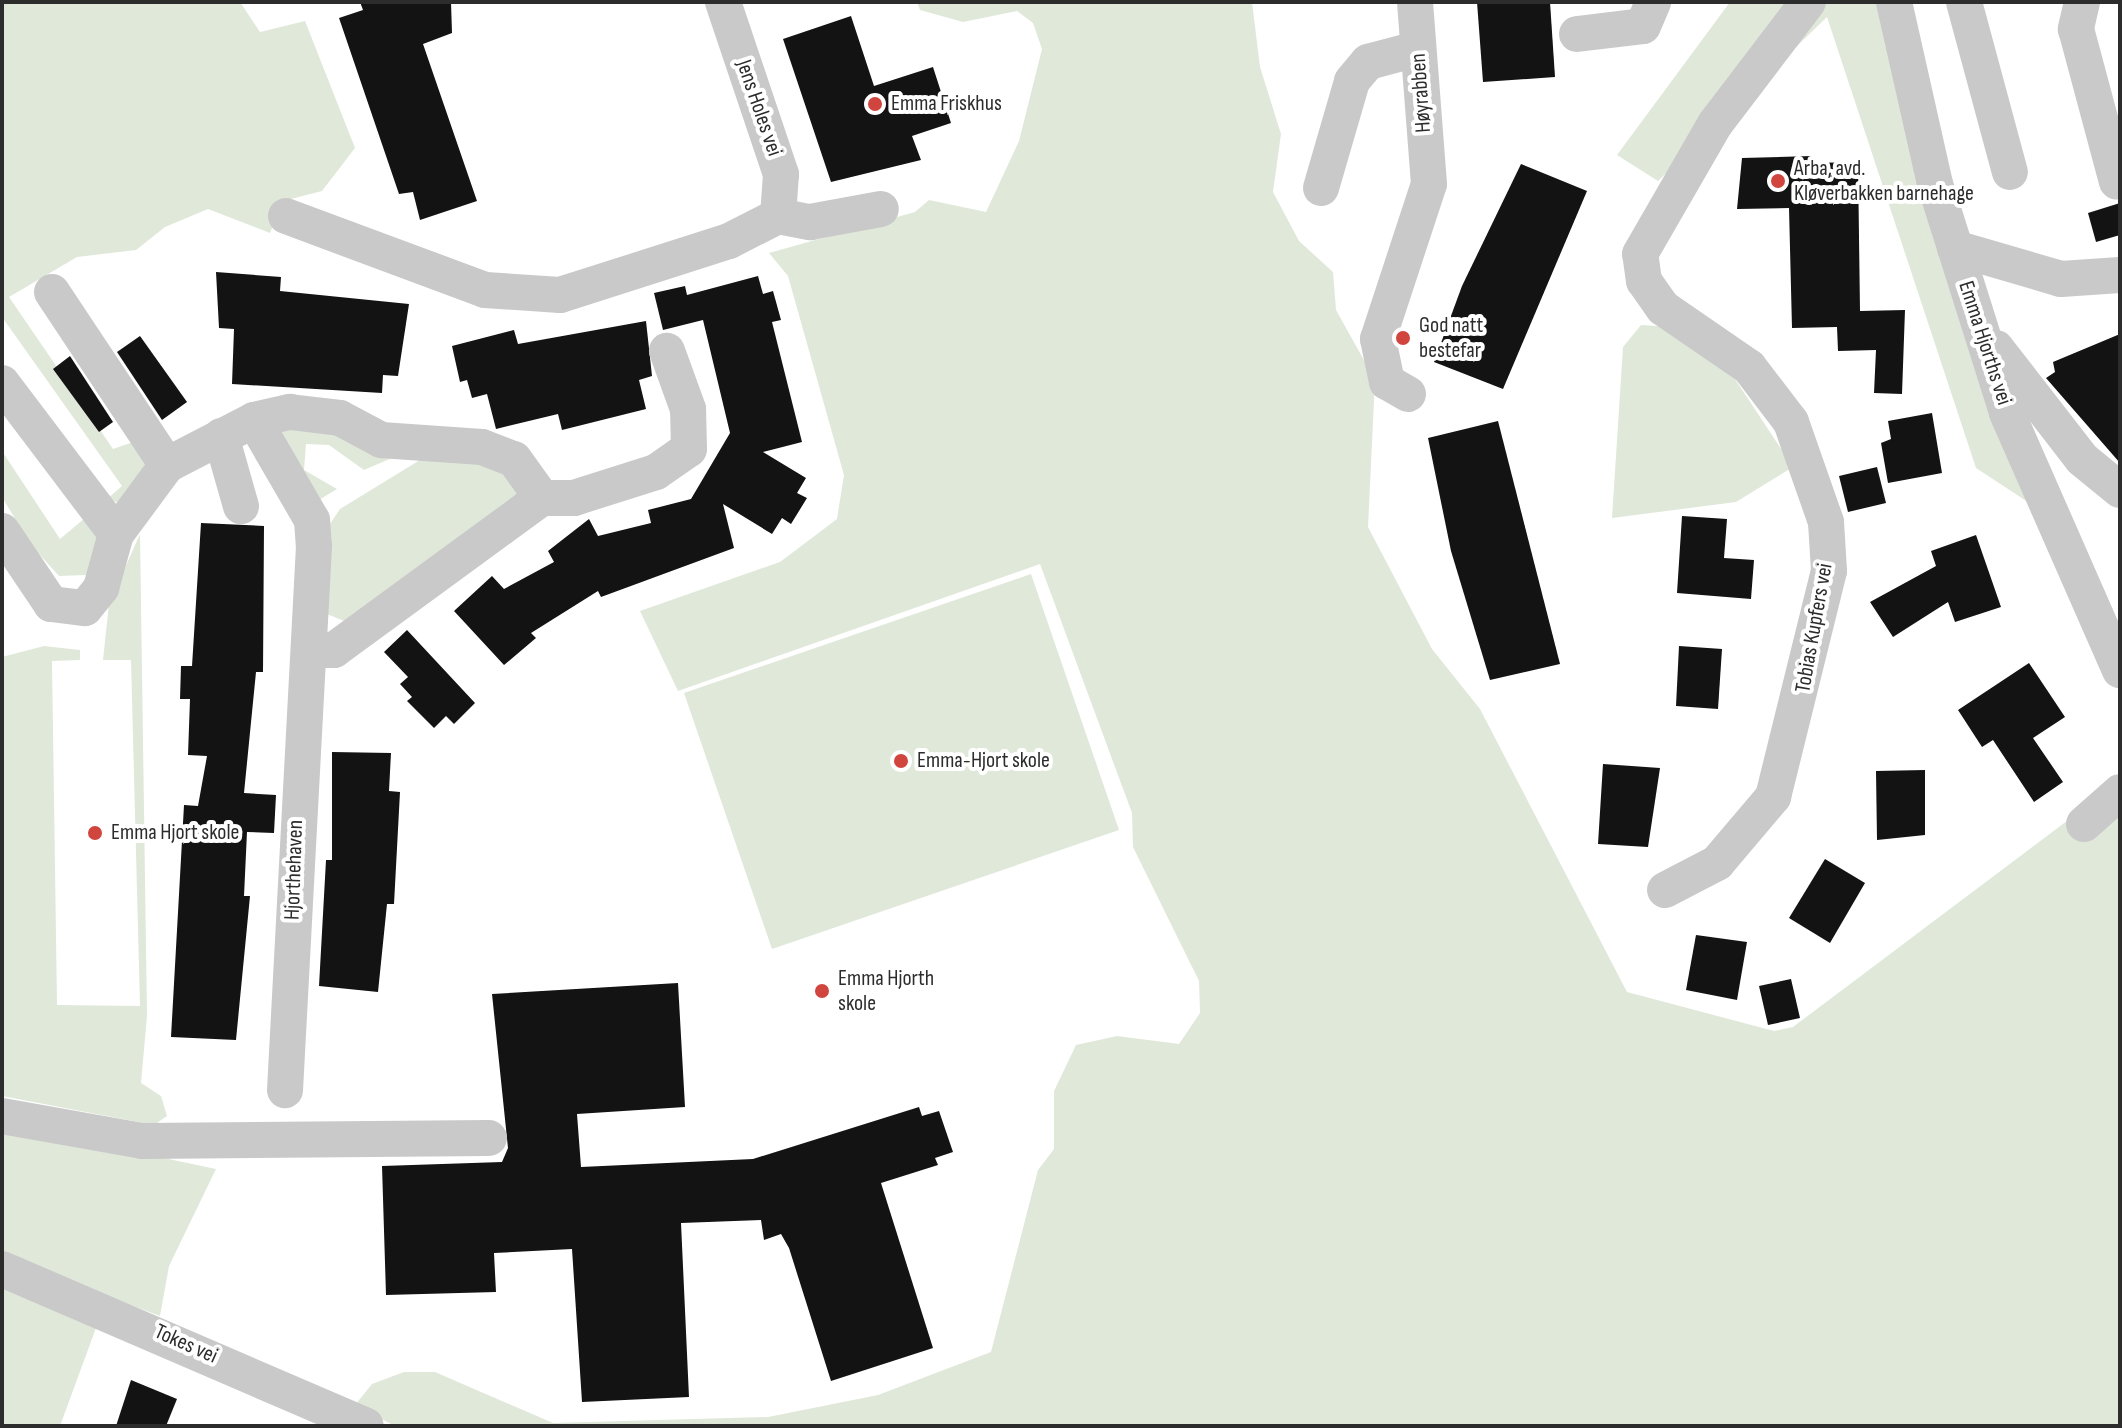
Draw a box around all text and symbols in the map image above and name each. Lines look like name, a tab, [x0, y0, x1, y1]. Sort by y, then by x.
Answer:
street label: Høyrabben	[1405, 52, 1437, 134]
street label: Jens Holes vei	[730, 56, 788, 160]
place label: Emma Friskhus	[891, 91, 1002, 117]
marker: Emma Friskhus	[866, 95, 884, 113]
place label: Arba, avd. Kløverbakken barnehage	[1794, 155, 1974, 206]
marker: Arba, avd. Kløverbakken barnehage	[1769, 172, 1787, 190]
street label: Emma Hjorths vei	[1953, 278, 2017, 408]
place label: God natt bestefar	[1419, 312, 1483, 364]
marker: God natt bestefar	[1394, 329, 1412, 347]
street label: Tobias Kupfers vei	[1790, 561, 1838, 695]
place label: Emma-Hjort skole	[917, 748, 1050, 774]
marker: Emma-Hjort skole	[892, 752, 910, 770]
place label: Emma Hjort skole	[111, 820, 239, 846]
street label: Hjorthehaven	[279, 820, 309, 920]
marker: Emma Hjort skole	[86, 824, 104, 842]
place label: Emma Hjorth skole	[838, 965, 934, 1016]
marker: Emma Hjorth skole	[813, 982, 831, 1000]
street label: Tokes vei	[150, 1318, 222, 1370]

